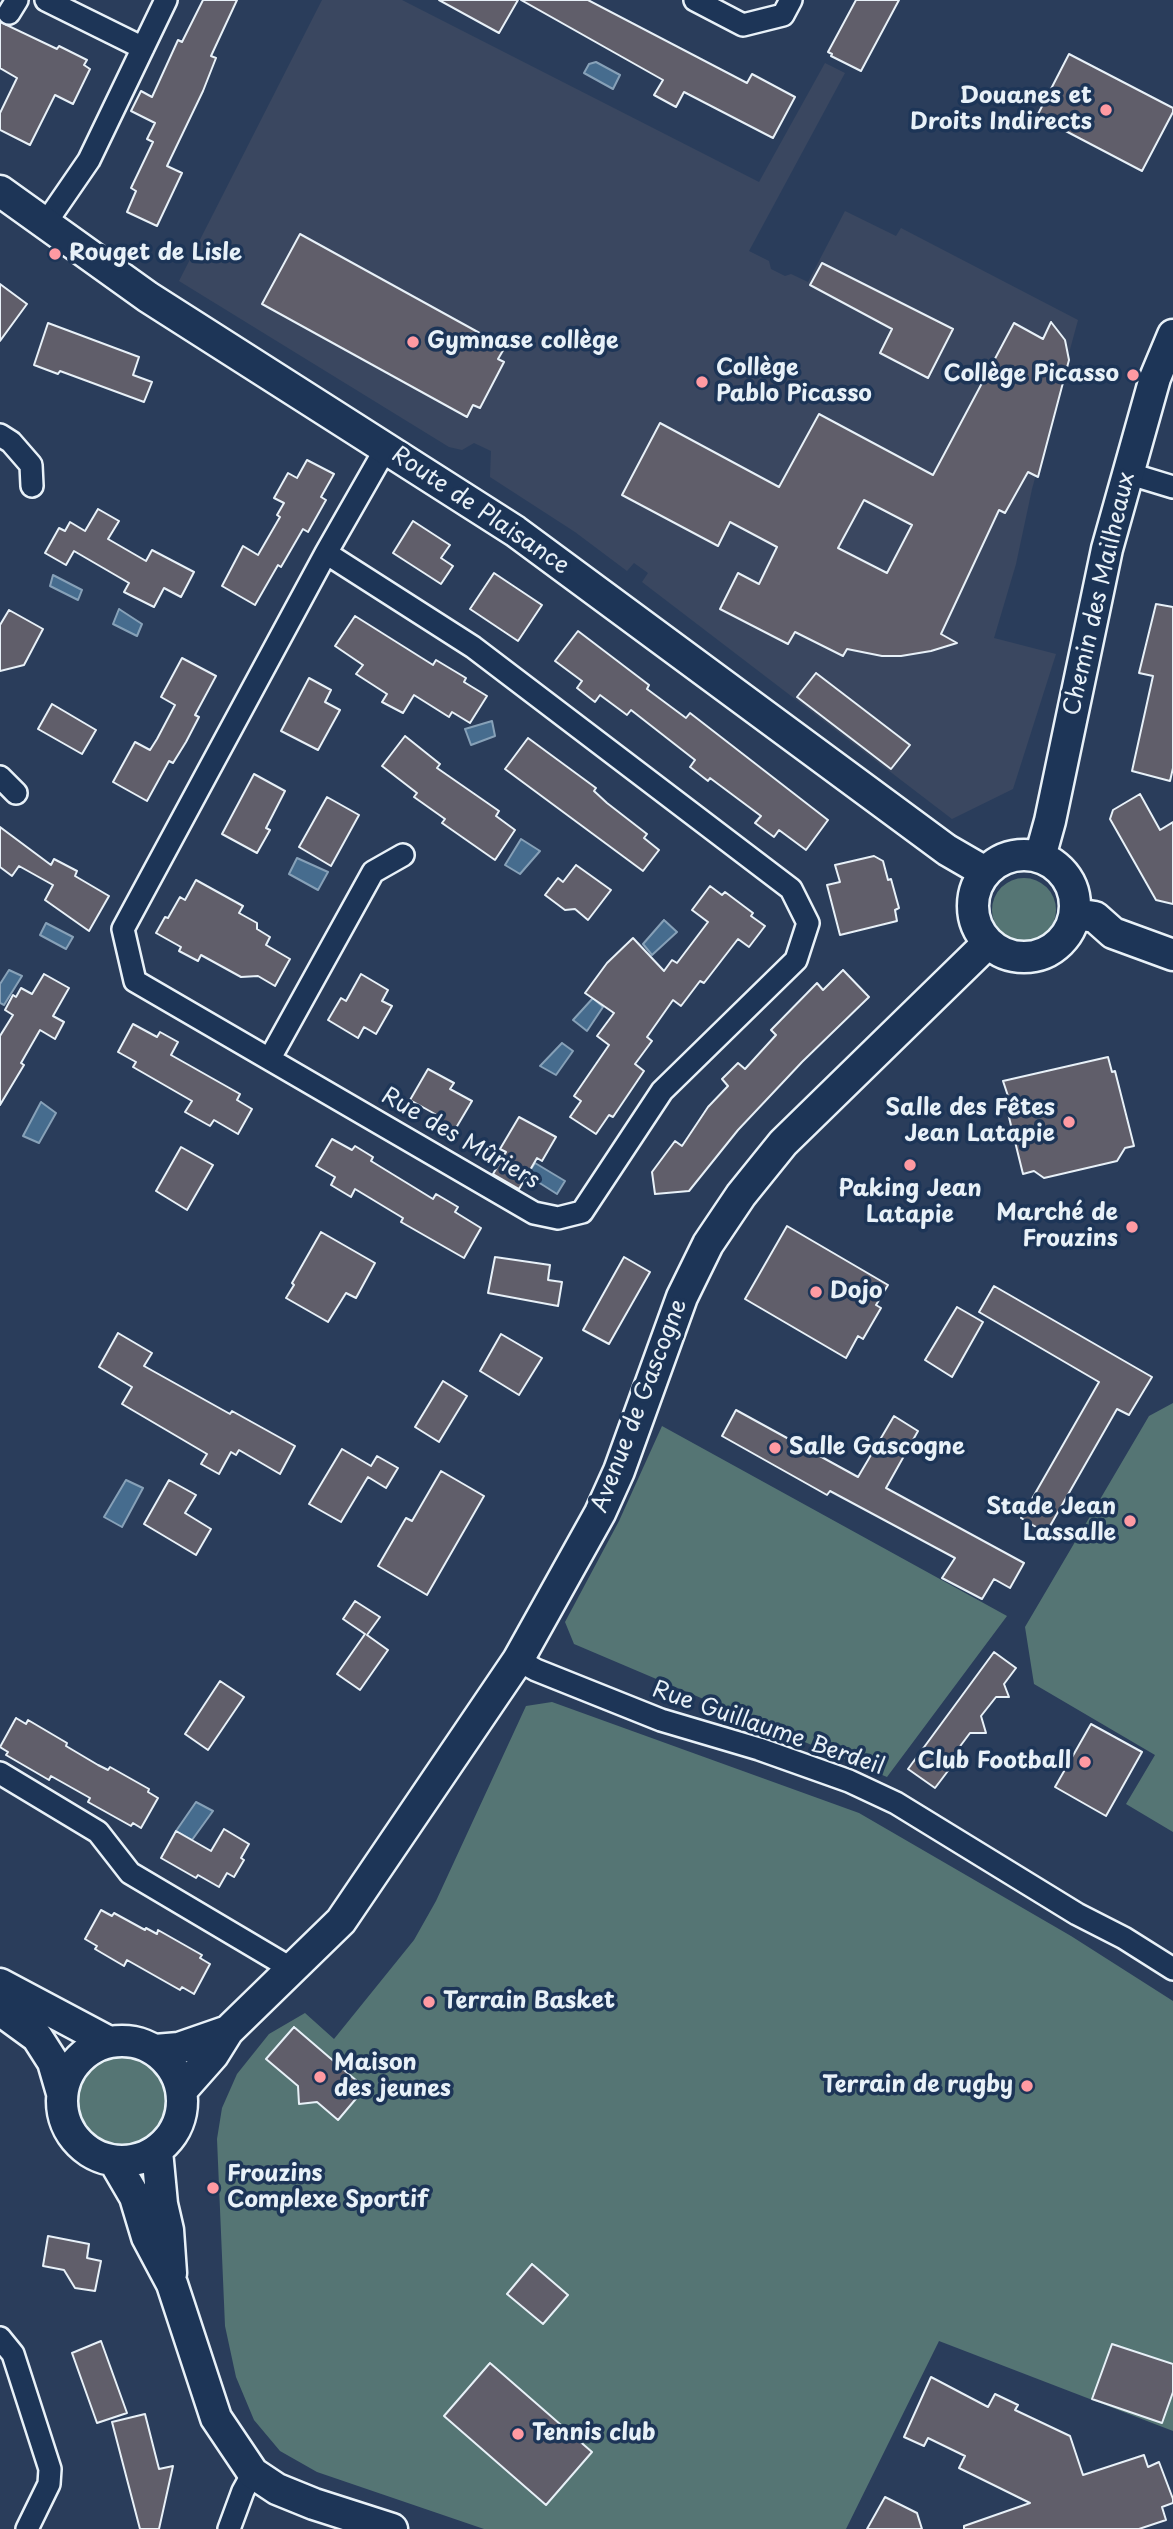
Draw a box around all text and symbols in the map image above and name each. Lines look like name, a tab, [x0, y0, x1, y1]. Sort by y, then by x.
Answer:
place label: Douanes et Droits Indirects	[910, 83, 1092, 137]
marker: Douanes et Droits Indirects	[1098, 102, 1114, 118]
place label: Rouget de Lisle	[69, 240, 242, 268]
marker: Rouget de Lisle	[47, 246, 63, 262]
place label: Gymnase collège	[427, 328, 618, 356]
marker: Gymnase collège	[405, 334, 421, 350]
place label: Collège Pablo Picasso	[716, 355, 872, 409]
place label: Collège Picasso	[944, 361, 1119, 389]
marker: Collège Picasso	[1125, 367, 1141, 383]
marker: Collège Pablo Picasso	[694, 374, 710, 390]
street label: Route de Plaisance	[386, 441, 574, 581]
street label: Chemin des Mailheaux	[1059, 470, 1141, 718]
street label: Rue des Mûriers	[376, 1083, 544, 1195]
place label: Salle des Fêtes Jean Latapie	[885, 1095, 1055, 1149]
marker: Salle des Fêtes Jean Latapie	[1061, 1114, 1077, 1130]
marker: Paking Jean Latapie	[902, 1157, 918, 1173]
place label: Paking Jean Latapie	[838, 1176, 982, 1230]
place label: Marché de Frouzins	[996, 1200, 1118, 1254]
marker: Marché de Frouzins	[1124, 1219, 1140, 1235]
place label: Dojo	[830, 1278, 882, 1306]
marker: Dojo	[808, 1284, 824, 1300]
street label: Avenue de Gascogne	[586, 1295, 694, 1517]
place label: Salle Gascogne	[789, 1434, 965, 1462]
marker: Salle Gascogne	[767, 1440, 783, 1456]
place label: Stade Jean Lassalle	[986, 1494, 1116, 1548]
marker: Stade Jean Lassalle	[1122, 1513, 1138, 1529]
street label: Rue Guillaume Berdeil	[648, 1676, 888, 1782]
place label: Club Football	[918, 1748, 1071, 1776]
marker: Club Football	[1077, 1754, 1093, 1770]
place label: Terrain Basket	[443, 1988, 615, 2016]
marker: Terrain Basket	[421, 1994, 437, 2010]
place label: Maison des jeunes	[334, 2050, 451, 2104]
marker: Maison des jeunes	[312, 2069, 328, 2085]
place label: Terrain de rugby	[822, 2072, 1013, 2100]
marker: Terrain de rugby	[1019, 2078, 1035, 2094]
place label: Frouzins Complexe Sportif	[227, 2161, 428, 2215]
marker: Frouzins Complexe Sportif	[205, 2180, 221, 2196]
place label: Tennis club	[532, 2420, 656, 2448]
marker: Tennis club	[510, 2426, 526, 2442]

